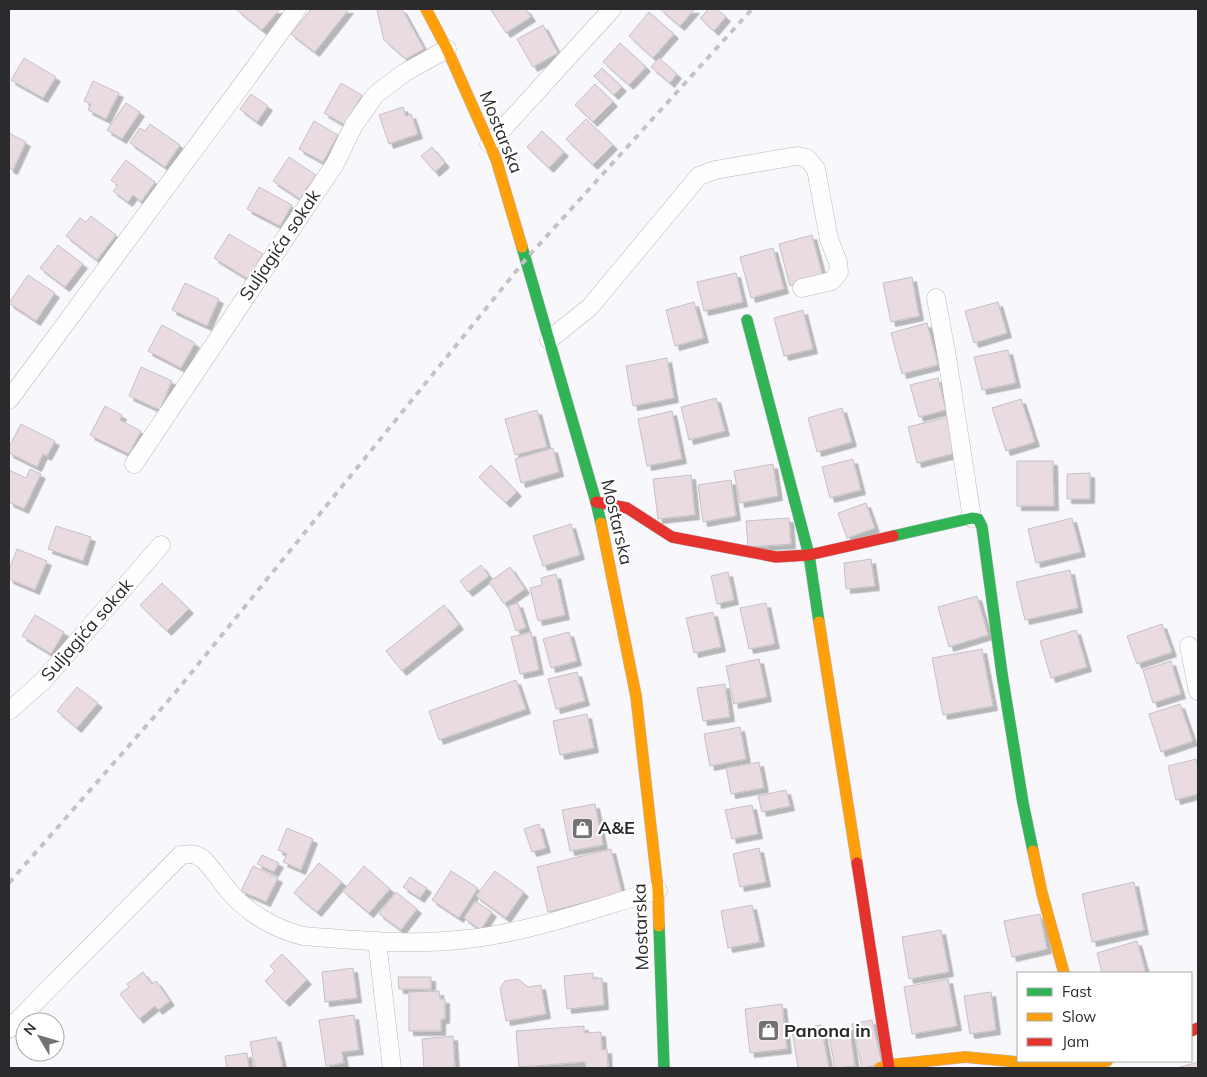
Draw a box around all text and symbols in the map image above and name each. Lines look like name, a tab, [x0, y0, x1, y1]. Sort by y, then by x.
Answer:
street label: Mostarska	[475, 87, 528, 176]
street label: Suljagića sokak	[234, 184, 326, 305]
street label: Mostarska	[596, 477, 638, 567]
street label: Suljagića sokak	[36, 573, 138, 686]
shop icon: A&E	[570, 816, 594, 840]
place label: A&E	[598, 816, 635, 839]
street label: Mostarska	[627, 883, 654, 971]
legend	[1017, 972, 1192, 1062]
text: Fast	[1062, 982, 1092, 1001]
text: Slow	[1062, 1007, 1096, 1026]
north arrow	[15, 1012, 65, 1062]
text: N	[19, 1019, 40, 1039]
shop icon: Panona in	[756, 1019, 780, 1043]
place label: Panona in	[784, 1019, 871, 1042]
text: Jam	[1062, 1032, 1089, 1051]

